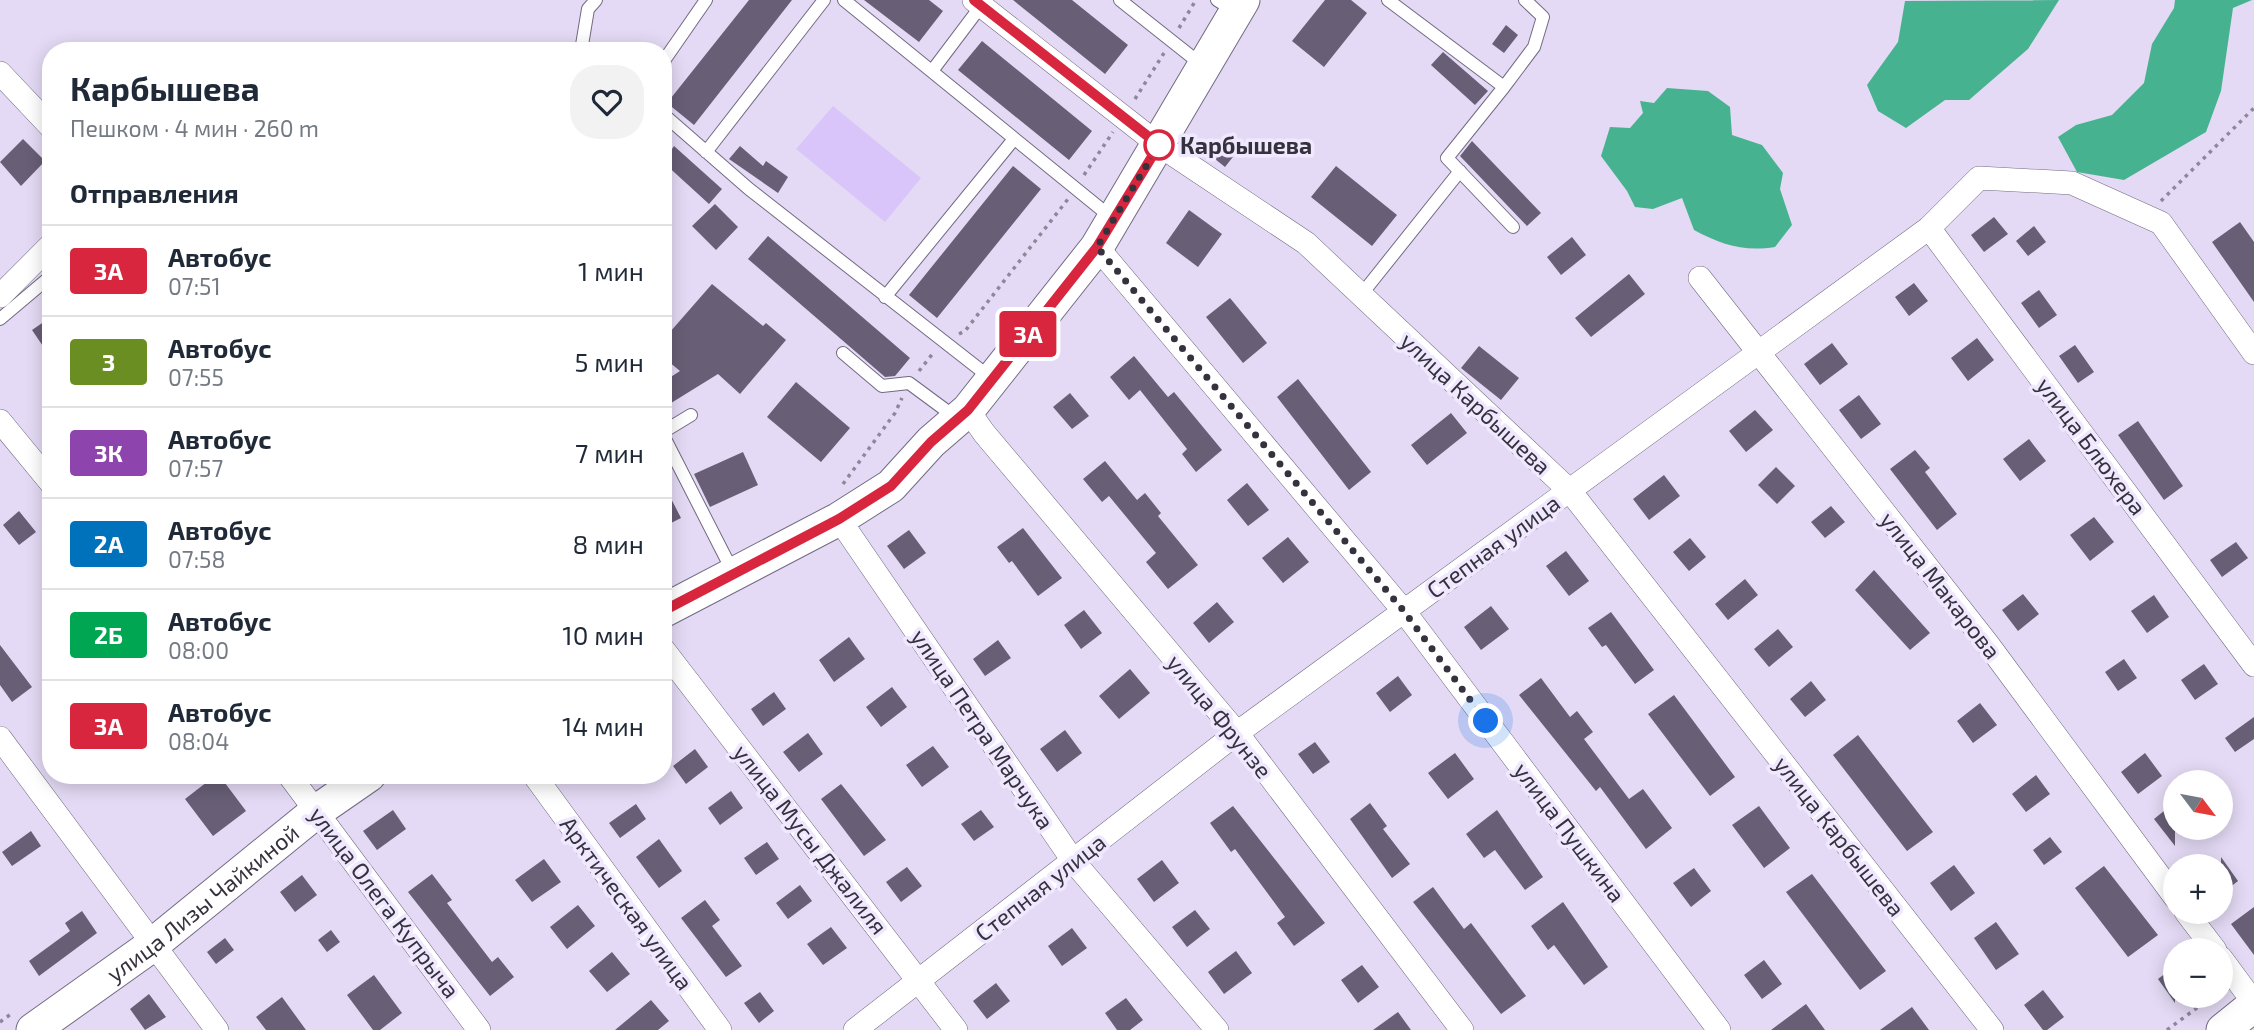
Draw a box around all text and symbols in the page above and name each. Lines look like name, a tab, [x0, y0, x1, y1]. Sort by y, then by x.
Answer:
button: heart	[570, 65, 644, 139]
text: Карбышева	[70, 68, 260, 108]
text: Пешком · 4 мин · 260 m	[70, 114, 319, 142]
marker: Карбышева	[1144, 130, 1174, 160]
place label: Карбышева	[1180, 131, 1312, 159]
text: Отправления	[70, 177, 239, 208]
text: Автобус	[168, 241, 271, 272]
text: 1 мин	[578, 255, 644, 286]
text: 3А	[94, 256, 123, 285]
text: 07:51	[168, 272, 221, 300]
line badge: 3А	[996, 311, 1060, 357]
text: 3А	[1013, 319, 1043, 348]
street label: улица Карбышева	[1394, 326, 1557, 481]
text: Автобус	[168, 332, 271, 363]
text: 5 мин	[574, 346, 644, 377]
text: 3	[102, 347, 115, 376]
text: 07:55	[168, 363, 224, 391]
street label: улица Блюхера	[2030, 372, 2153, 521]
text: Автобус	[168, 423, 271, 454]
text: 7 мин	[575, 437, 644, 468]
text: 3К	[94, 438, 123, 467]
text: 07:57	[168, 454, 223, 482]
street label: Степная улица	[1421, 488, 1566, 605]
street label: улица Макарова	[1874, 506, 2007, 665]
text: Автобус	[168, 514, 271, 545]
text: 8 мин	[573, 528, 644, 559]
text: 2А	[94, 529, 123, 558]
text: 07:58	[168, 545, 225, 573]
text: Автобус	[168, 605, 271, 636]
text: 10 мин	[562, 619, 644, 650]
text: 2Б	[94, 620, 123, 649]
street label: улица Петра Марчука	[905, 624, 1060, 835]
text: 08:00	[168, 636, 229, 664]
street label: улица Фрунзе	[1161, 649, 1278, 784]
text: Автобус	[168, 696, 271, 727]
your location	[1468, 703, 1503, 738]
text: 14 мин	[562, 710, 644, 741]
text: 3А	[94, 711, 123, 740]
text: 08:04	[168, 727, 229, 755]
street label: улица Мусы Джалиля	[727, 738, 894, 940]
street label: улица Карбышева	[1768, 750, 1911, 922]
street label: улица Пушкина	[1508, 757, 1632, 908]
north arrow	[2163, 770, 2233, 840]
map controls	[2163, 770, 2233, 1008]
street label: улица Олега Купрыча	[303, 801, 466, 1004]
street label: Арктическая улица	[554, 811, 699, 996]
street label: улица Лизы Чайкиной	[101, 818, 304, 988]
street label: Степная улица	[969, 827, 1111, 947]
button: +	[2163, 854, 2233, 924]
button: −	[2163, 938, 2233, 1008]

